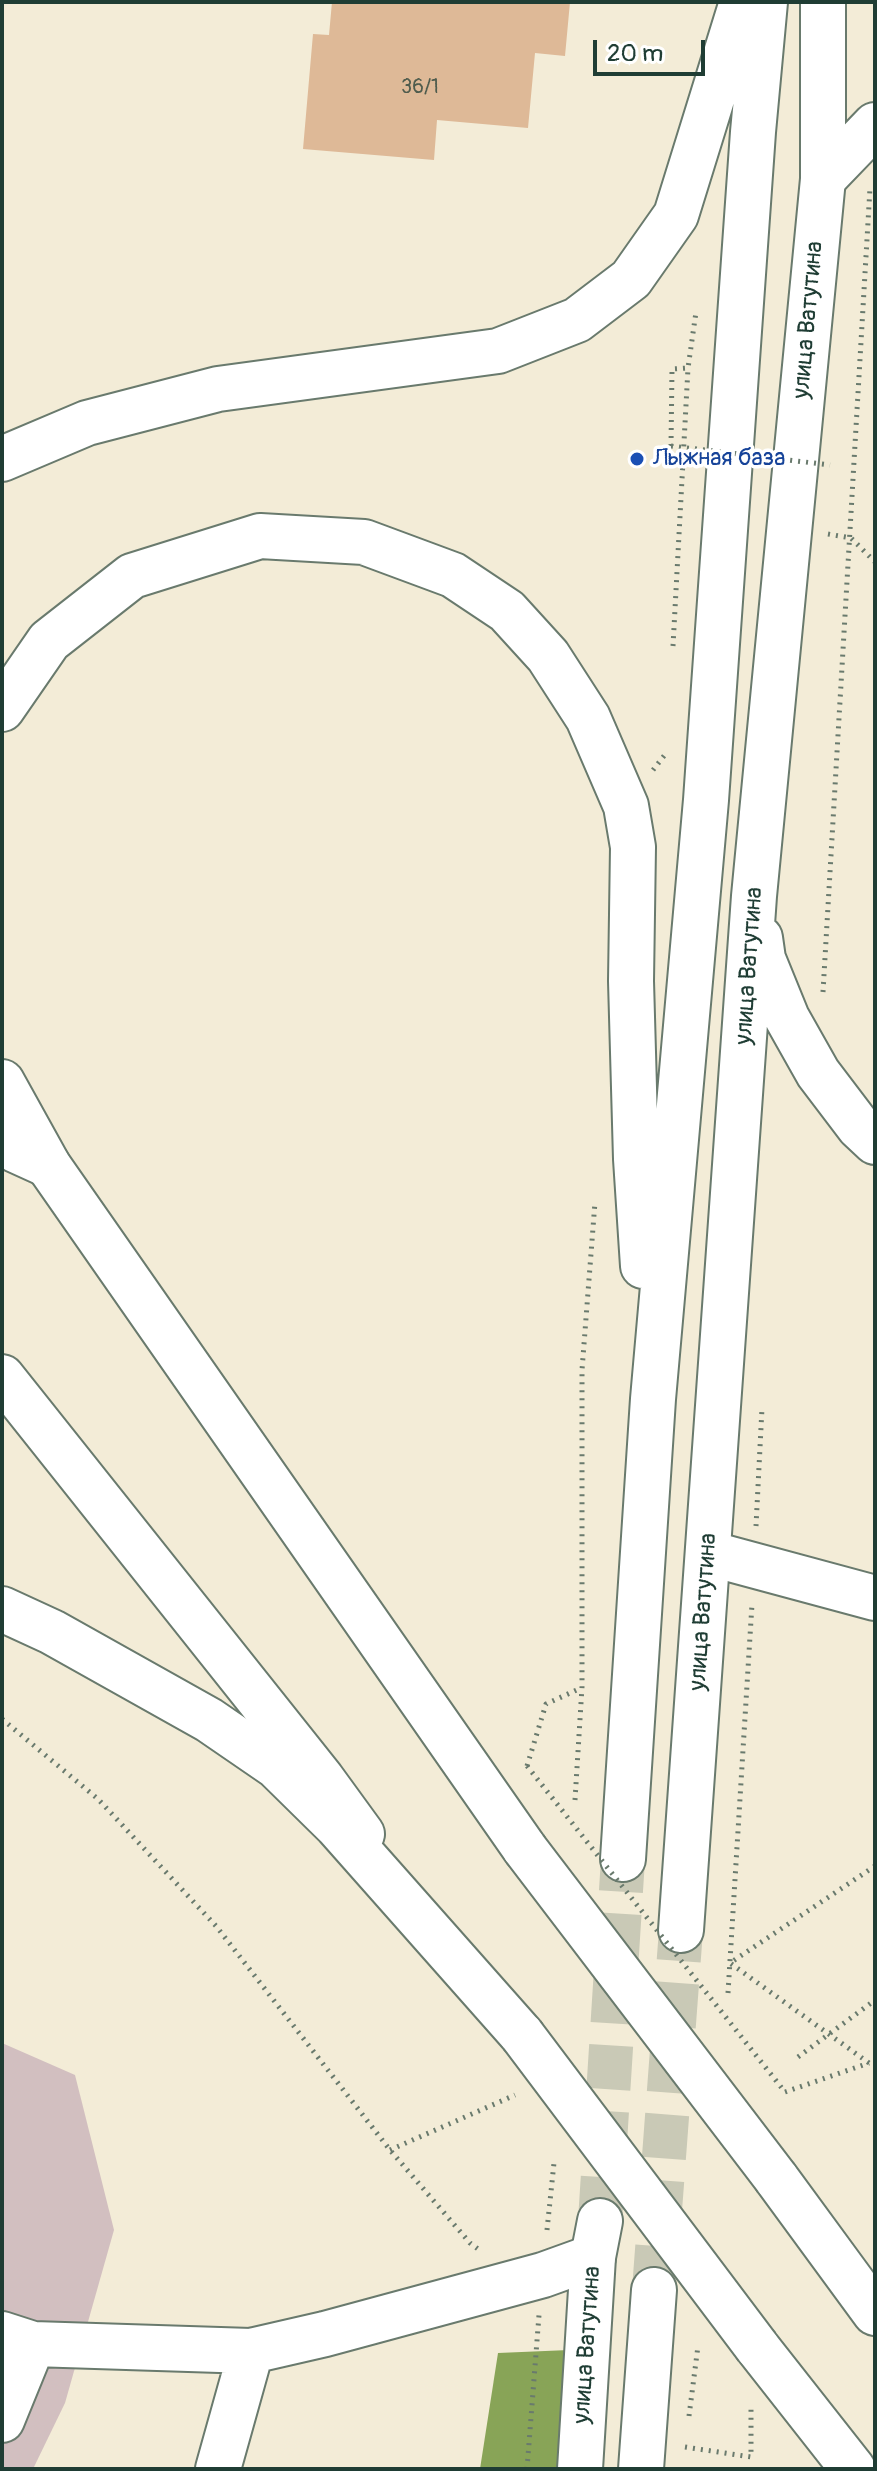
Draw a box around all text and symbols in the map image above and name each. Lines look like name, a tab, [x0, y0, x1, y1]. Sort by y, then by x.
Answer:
scale bar	[597, 24, 709, 74]
text: 20 m	[607, 39, 663, 68]
house number: 36/1	[401, 76, 439, 100]
street label: улица Ватутина	[788, 240, 830, 400]
place label: Лыжная база	[653, 445, 785, 473]
marker: Лыжная база	[628, 450, 646, 468]
street label: улица Ватутина	[730, 886, 770, 1046]
street label: улица Ватутина	[684, 1532, 724, 1692]
street label: улица Ватутина	[568, 2265, 608, 2425]

